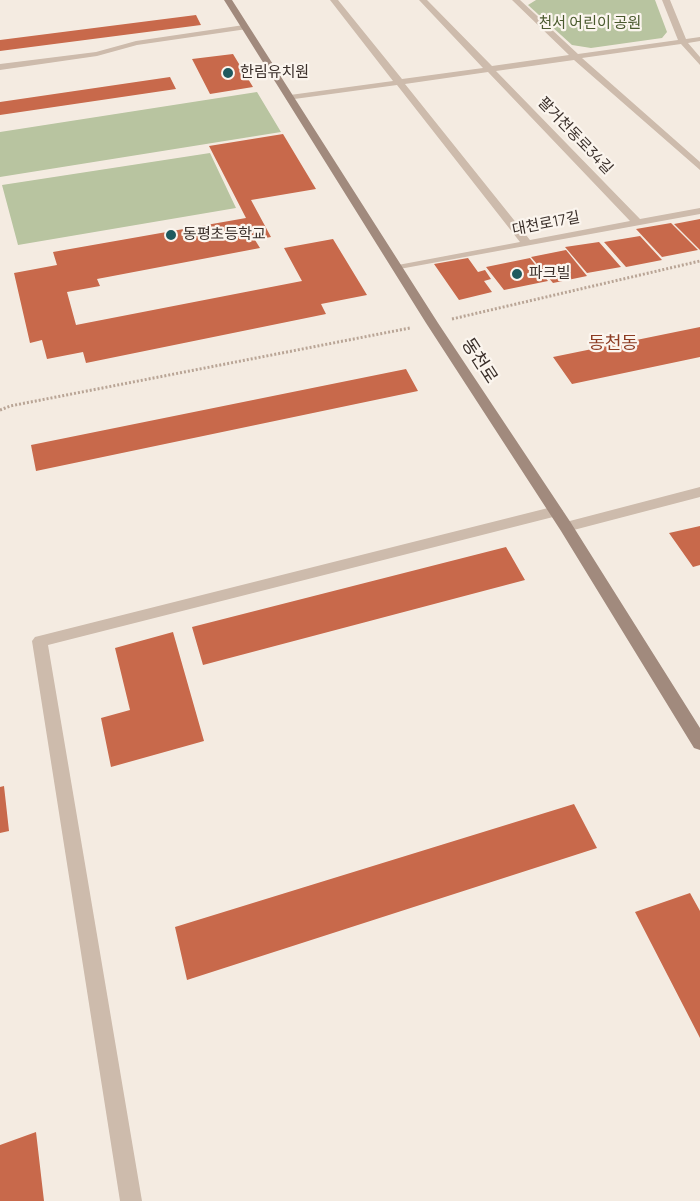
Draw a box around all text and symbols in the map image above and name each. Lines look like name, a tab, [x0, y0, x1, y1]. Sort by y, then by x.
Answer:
park label: 천서 어린이 공원	[539, 15, 641, 33]
place label: 한림유치원	[240, 64, 309, 82]
marker: 한림유치원	[221, 66, 235, 80]
street label: 팔거천동로34길	[534, 94, 616, 178]
street label: 대천로17길	[511, 209, 581, 239]
place label: 동평초등학교	[183, 226, 266, 244]
marker: 동평초등학교	[164, 228, 178, 242]
place label: 파크빌	[529, 265, 570, 283]
marker: 파크빌	[510, 267, 524, 281]
district label: 동천동	[588, 333, 638, 355]
street label: 동천로	[456, 334, 502, 388]

